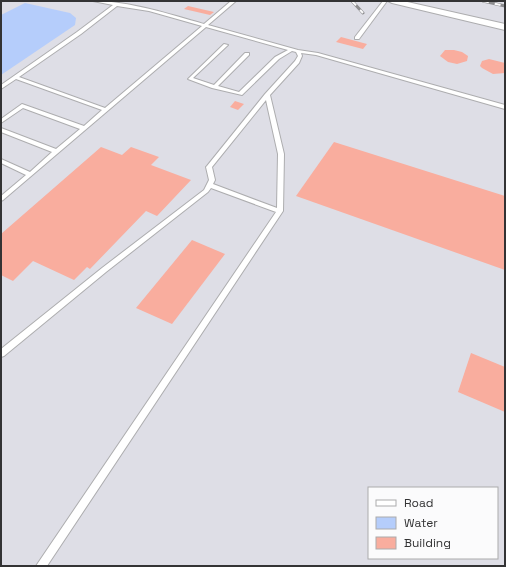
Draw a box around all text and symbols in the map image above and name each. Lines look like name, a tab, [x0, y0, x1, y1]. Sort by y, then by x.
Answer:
legend	[368, 487, 498, 559]
text: Road	[404, 495, 433, 511]
text: Water	[404, 515, 438, 531]
text: Building	[404, 535, 451, 551]

